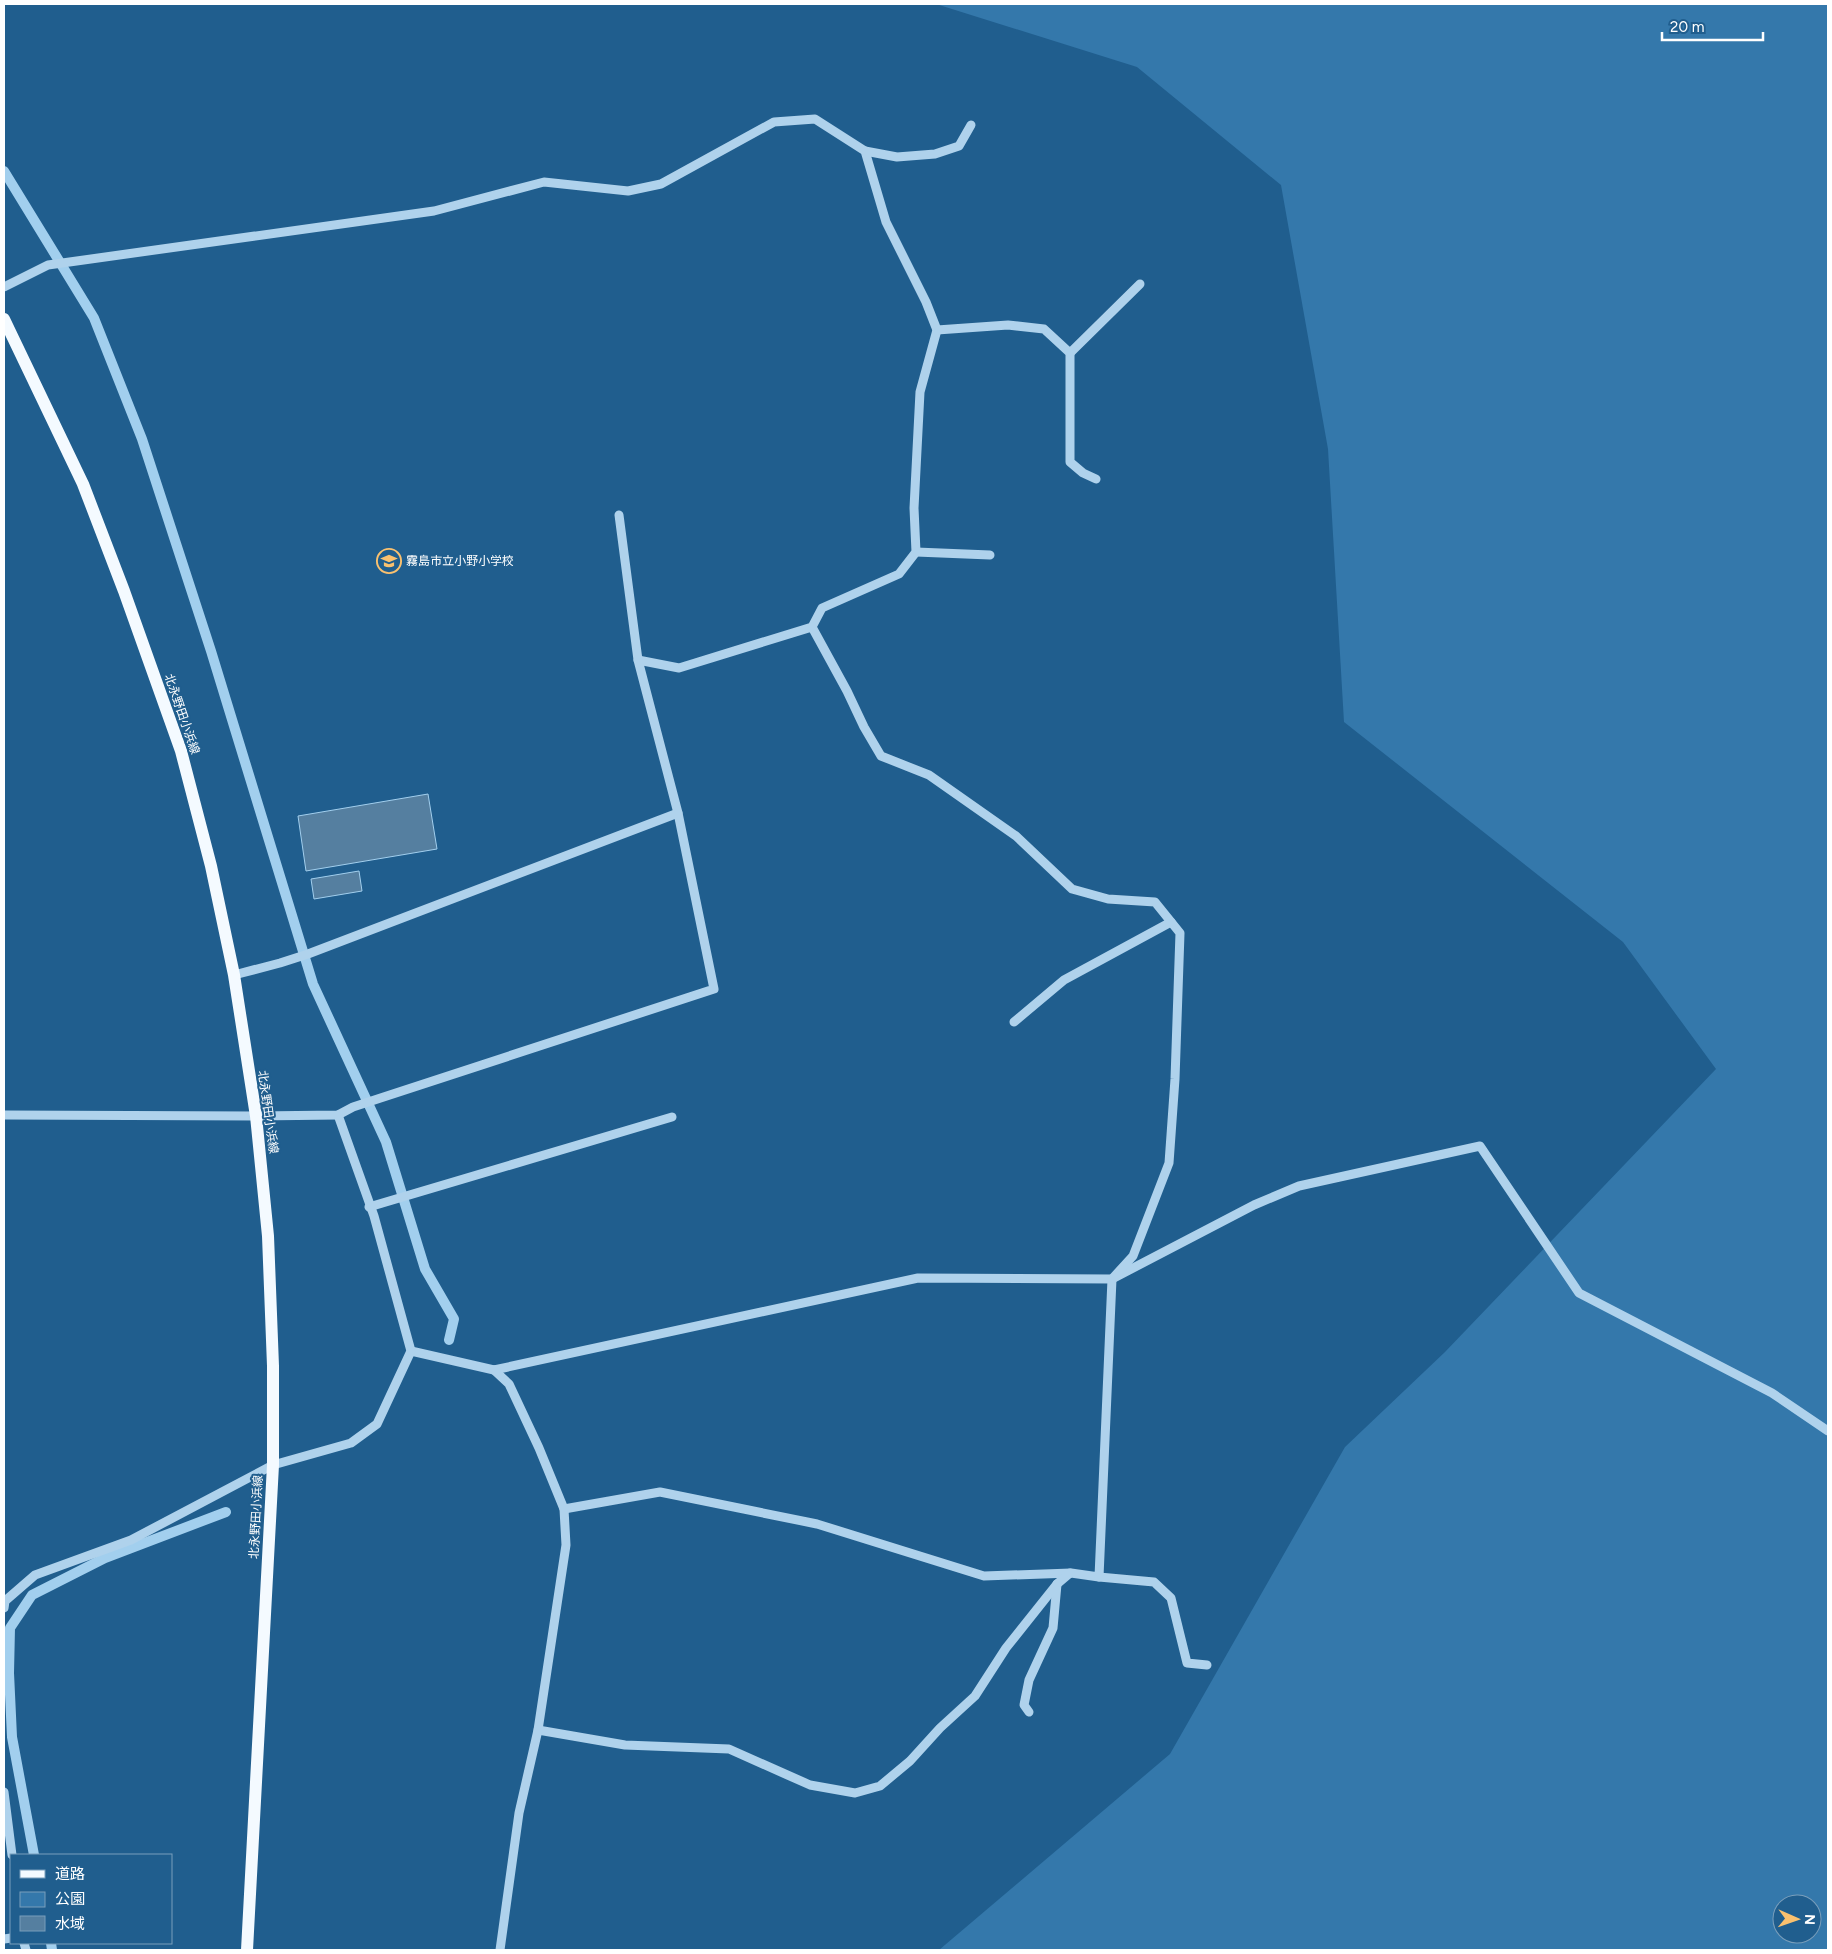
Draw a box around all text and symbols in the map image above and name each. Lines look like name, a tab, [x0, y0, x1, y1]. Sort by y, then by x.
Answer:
scale bar	[1662, 10, 1763, 42]
text: 20 m	[1670, 18, 1704, 36]
school or university icon: 霧島市立小野小学校	[376, 548, 402, 574]
place label: 霧島市立小野小学校	[406, 554, 514, 568]
street label: 北永野田小浜線	[162, 672, 202, 756]
street label: 北永野田小浜線	[255, 1069, 281, 1155]
street label: 北永野田小浜線	[247, 1475, 265, 1559]
legend	[10, 1854, 172, 1944]
text: 道路	[55, 1865, 85, 1883]
text: 公園	[55, 1890, 85, 1908]
north arrow	[1772, 1894, 1822, 1944]
text: N	[1801, 1914, 1818, 1925]
text: 水域	[55, 1915, 85, 1933]

